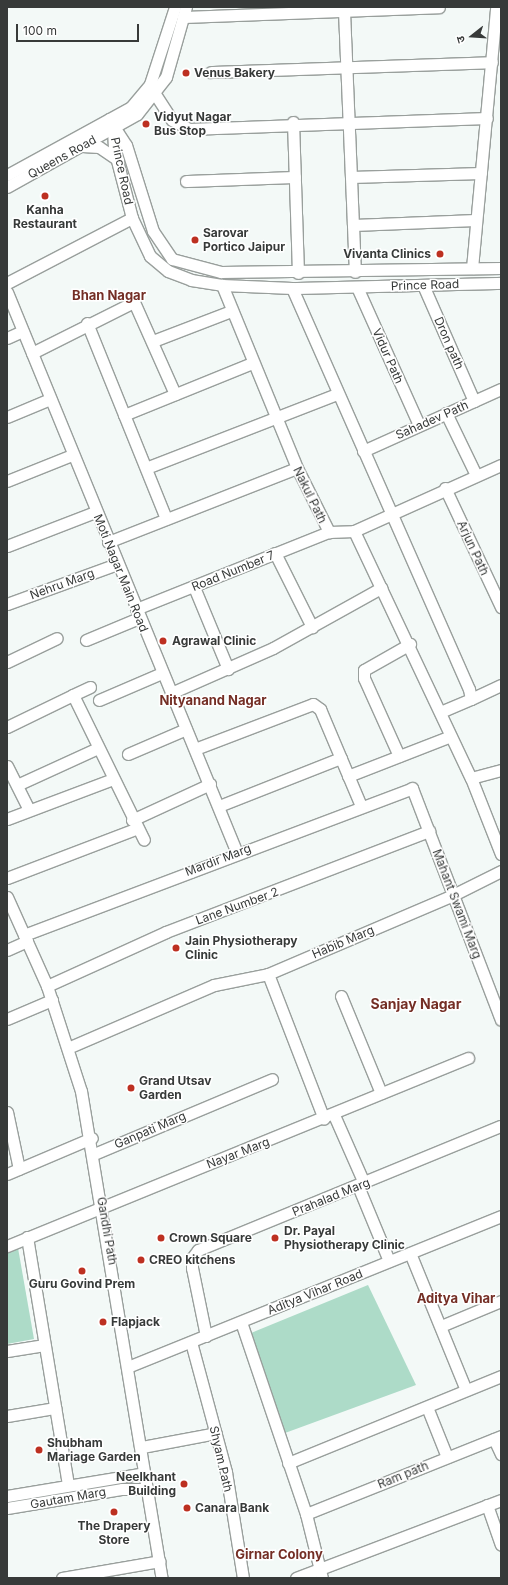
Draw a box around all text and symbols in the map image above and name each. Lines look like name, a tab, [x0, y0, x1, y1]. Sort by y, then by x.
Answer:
scale bar	[18, 16, 141, 42]
north arrow	[452, 16, 492, 56]
text: 100 m	[23, 23, 57, 38]
text: उ	[453, 34, 468, 45]
place label: Venus Bakery	[194, 66, 275, 80]
marker: Venus Bakery	[181, 68, 191, 78]
place label: Vidyut Nagar Bus Stop	[154, 110, 231, 138]
marker: Vidyut Nagar Bus Stop	[141, 119, 151, 129]
street label: Queens Road	[25, 132, 99, 182]
street label: Prince Road	[108, 136, 136, 206]
marker: Kanha Restaurant	[40, 191, 50, 201]
place label: Kanha Restaurant	[13, 203, 77, 231]
place label: Sarovar Portico Jaipur	[203, 226, 285, 254]
marker: Sarovar Portico Jaipur	[190, 235, 200, 245]
place label: Vivanta Clinics	[343, 247, 431, 261]
marker: Vivanta Clinics	[434, 248, 446, 260]
street label: Prince Road	[391, 277, 459, 293]
district label: Bhan Nagar	[72, 287, 146, 303]
street label: Dron path	[431, 315, 467, 371]
street label: Vidur Path	[369, 326, 407, 386]
street label: Sahadev Path	[393, 398, 471, 442]
street label: Nakul Path	[290, 464, 330, 526]
street label: Moti Nagar Main Road	[91, 512, 151, 634]
street label: Arjun Path	[454, 518, 492, 578]
street label: Road Number 7	[190, 548, 276, 594]
street label: Nehru Marg	[28, 566, 96, 602]
place label: Agrawal Clinic	[172, 634, 256, 648]
marker: Agrawal Clinic	[157, 635, 169, 647]
district label: Nityanand Nagar	[159, 692, 267, 708]
street label: Mardir Marg	[183, 841, 253, 879]
street label: Mahant Swami Marg	[429, 847, 485, 961]
street label: Lane Number 2	[194, 884, 280, 928]
street label: Habib Marg	[310, 922, 376, 962]
place label: Jain Physiotherapy Clinic	[185, 934, 297, 962]
marker: Jain Physiotherapy Clinic	[170, 942, 182, 954]
district label: Sanjay Nagar	[371, 996, 461, 1012]
place label: Grand Utsav Garden	[139, 1074, 211, 1102]
marker: Grand Utsav Garden	[126, 1083, 136, 1093]
street label: Ganpati Marg	[112, 1108, 188, 1152]
street label: Nayar Marg	[205, 1134, 271, 1172]
street label: Prahalad Marg	[290, 1175, 372, 1219]
street label: Gandhi Path	[94, 1196, 120, 1266]
place label: Dr. Payal Physiotherapy Clinic	[284, 1224, 405, 1252]
place label: Crown Square	[169, 1231, 252, 1245]
marker: Dr. Payal Physiotherapy Clinic	[269, 1232, 281, 1244]
marker: Crown Square	[156, 1233, 166, 1243]
place label: CREO kitchens	[149, 1253, 235, 1267]
marker: CREO kitchens	[136, 1255, 146, 1265]
marker: Guru Govind Prem	[77, 1266, 87, 1276]
street label: Aditya Vihar Road	[265, 1266, 365, 1318]
place label: Guru Govind Prem	[29, 1277, 135, 1291]
district label: Aditya Vihar	[417, 1290, 495, 1306]
place label: Flapjack	[111, 1315, 160, 1329]
marker: Flapjack	[98, 1317, 108, 1327]
street label: Shyam Path	[206, 1425, 236, 1493]
place label: Shubham Mariage Garden	[47, 1436, 141, 1464]
marker: Shubham Mariage Garden	[34, 1445, 44, 1455]
street label: Ram path	[375, 1458, 431, 1492]
place label: Neelkhant Building	[116, 1470, 176, 1498]
marker: Neelkhant Building	[179, 1479, 189, 1489]
street label: Gautam Marg	[29, 1484, 107, 1512]
place label: Canara Bank	[195, 1501, 269, 1515]
marker: Canara Bank	[182, 1503, 192, 1513]
marker: The Drapery Store	[109, 1507, 119, 1517]
place label: The Drapery Store	[78, 1519, 150, 1547]
district label: Girnar Colony	[235, 1546, 323, 1562]

